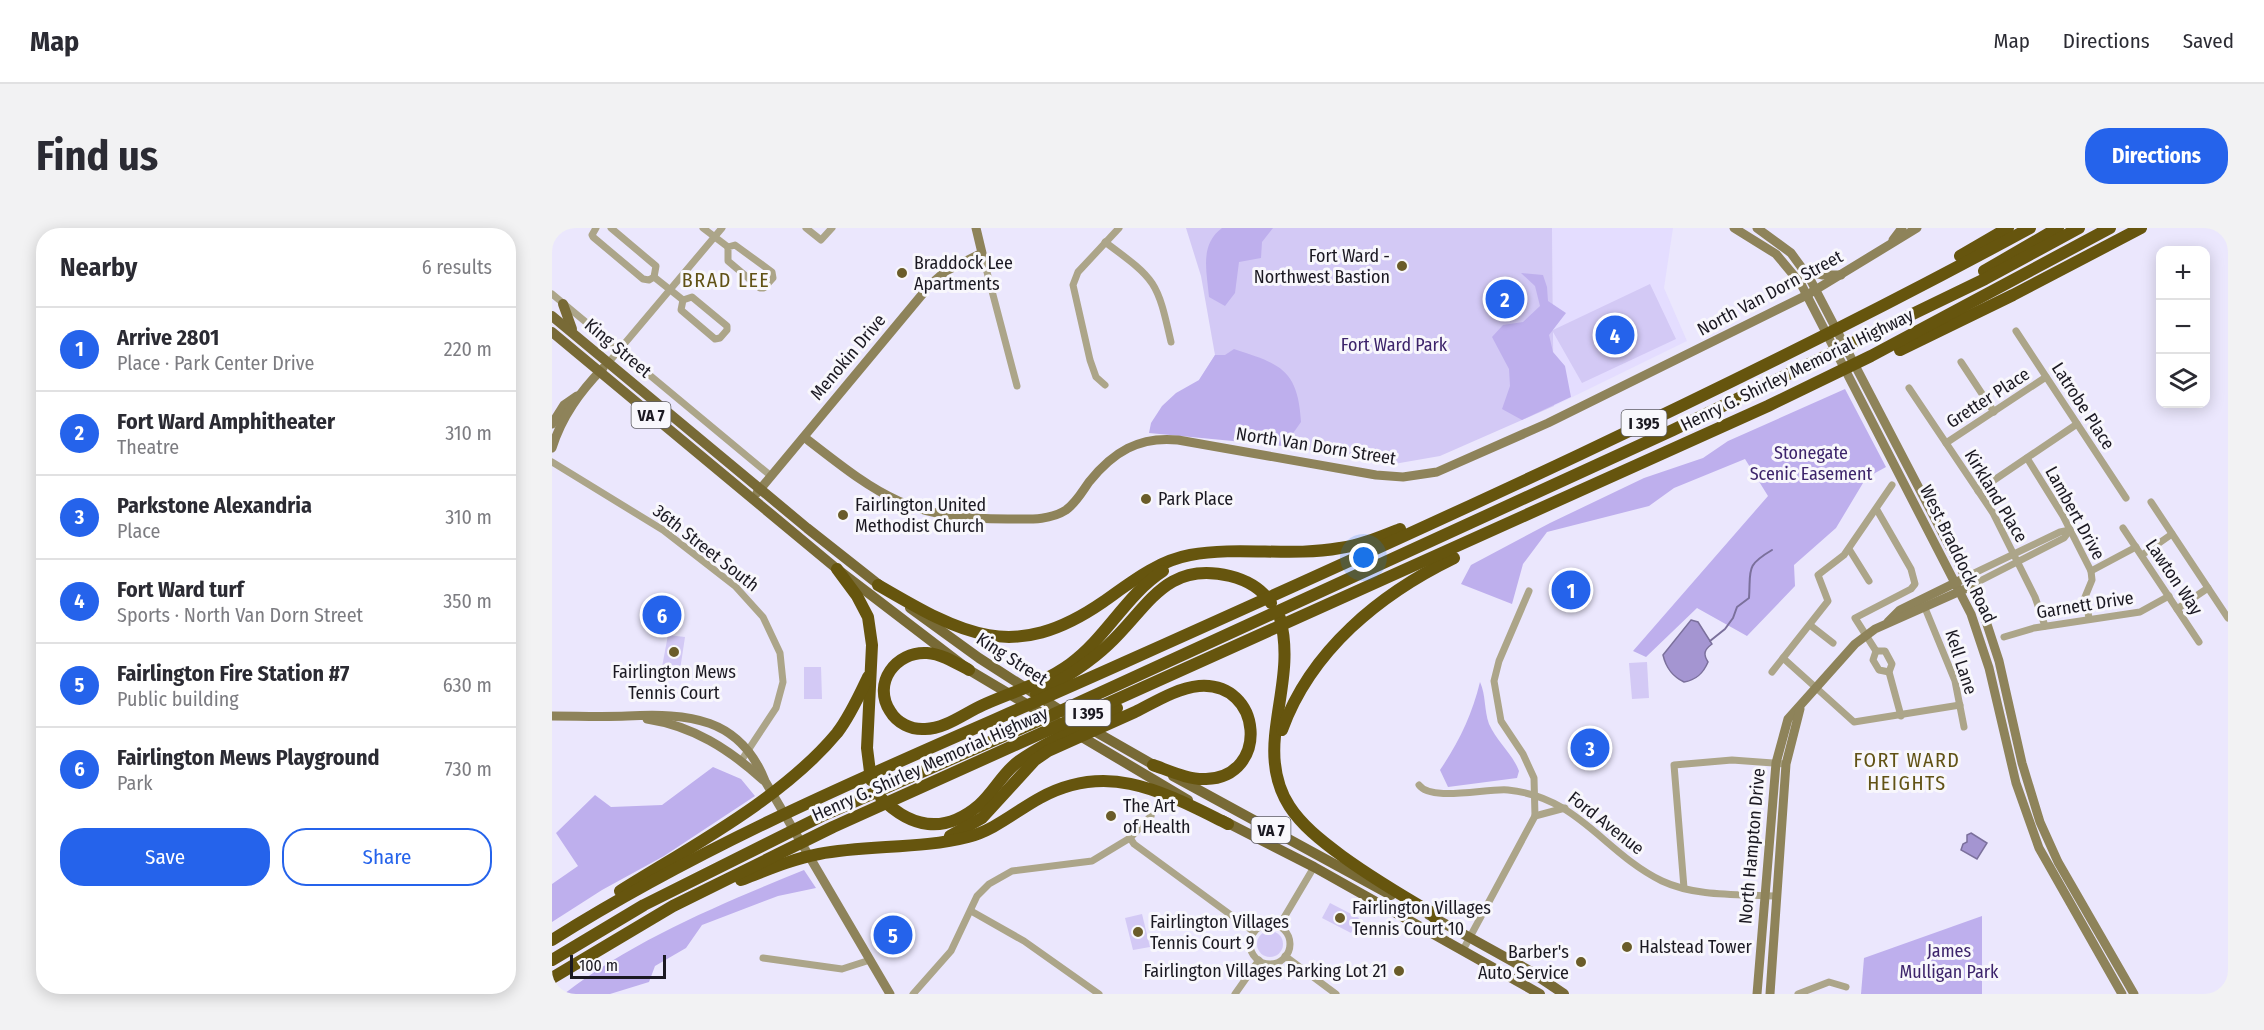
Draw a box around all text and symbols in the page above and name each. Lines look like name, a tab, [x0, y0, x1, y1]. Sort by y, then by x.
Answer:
text: Map	[30, 25, 79, 58]
text: Map	[1993, 28, 2030, 54]
text: Directions	[2063, 28, 2150, 54]
text: Saved	[2183, 28, 2234, 54]
button: Directions	[2085, 128, 2228, 184]
text: Find us	[36, 131, 158, 181]
place label: Fort Ward - Northwest Bastion	[1254, 245, 1390, 288]
street label: North Van Dorn Street	[1694, 245, 1847, 341]
map controls	[2156, 246, 2210, 408]
button: +	[2156, 246, 2210, 300]
text: Nearby	[60, 252, 137, 283]
place label: Braddock Lee Apartments	[914, 252, 1013, 295]
text: 6 results	[422, 255, 492, 279]
marker: Fort Ward - Northwest Bastion	[1395, 259, 1409, 273]
marker: Braddock Lee Apartments	[895, 266, 909, 280]
district label: BRAD LEE	[682, 268, 770, 292]
pin: 2	[1486, 276, 1524, 322]
button: −	[2156, 300, 2210, 354]
street label: Henry G. Shirley Memorial Highway	[1677, 304, 1917, 436]
street label: Menokin Drive	[806, 309, 890, 404]
pin: 4	[1596, 312, 1634, 358]
street label: King Street	[580, 314, 656, 382]
text: Arrive 2801	[117, 324, 219, 351]
park label: Fort Ward Park	[1341, 334, 1448, 356]
text: 1	[75, 337, 84, 361]
text: 220 m	[444, 337, 492, 361]
text: Place · Park Center Drive	[117, 351, 314, 375]
button: layers	[2156, 354, 2210, 408]
street label: Latrobe Place	[2047, 358, 2119, 454]
street label: Gretter Place	[1942, 363, 2034, 433]
road number: VA 7	[632, 402, 670, 428]
text: Fort Ward Amphitheater	[117, 408, 335, 435]
road number: I 395	[1622, 410, 1666, 436]
text: 2	[75, 421, 84, 445]
text: 310 m	[445, 421, 492, 445]
street label: North Van Dorn Street	[1235, 423, 1398, 470]
text: Theatre	[117, 435, 179, 459]
park label: Stonegate Scenic Easement	[1750, 442, 1872, 485]
street label: Kirkland Place	[1960, 446, 2032, 547]
street label: Lambert Drive	[2040, 462, 2110, 564]
street label: West Braddock Road	[1915, 481, 2001, 627]
place label: Park Place	[1158, 488, 1233, 510]
text: Parkstone Alexandria	[117, 492, 312, 519]
marker: Park Place	[1139, 492, 1153, 506]
place label: Fairlington United Methodist Church	[855, 494, 986, 537]
street label: 36th Street South	[649, 500, 763, 596]
text: 3	[75, 505, 84, 529]
text: 310 m	[445, 505, 492, 529]
marker: Fairlington United Methodist Church	[836, 508, 850, 522]
text: Place	[117, 519, 160, 543]
street label: Lawton Way	[2141, 535, 2207, 619]
your location	[1349, 543, 1378, 572]
pin: 1	[1552, 568, 1590, 613]
text: Fort Ward turf	[117, 576, 244, 603]
street label: Garnett Drive	[2035, 586, 2135, 624]
text: 4	[74, 589, 85, 613]
text: 350 m	[443, 589, 492, 613]
pin: 6	[642, 592, 682, 638]
text: Sports · North Van Dorn Street	[117, 603, 363, 627]
street label: Kell Lane	[1940, 627, 1982, 697]
street label: King Street	[972, 628, 1052, 690]
marker: Fairlington Mews Tennis Court	[667, 645, 681, 659]
text: Fairlington Fire Station #7	[117, 660, 349, 687]
place label: Fairlington Mews Tennis Court	[612, 661, 736, 704]
text: 5	[75, 673, 84, 697]
text: 630 m	[443, 673, 492, 697]
text: Public building	[117, 687, 239, 711]
road number: I 395	[1066, 700, 1110, 726]
street label: Henry G. Shirley Memorial Highway	[809, 702, 1051, 826]
pin: 3	[1570, 726, 1610, 770]
text: Fairlington Mews Playground	[117, 744, 379, 771]
district label: FORT WARD HEIGHTS	[1854, 748, 1960, 795]
text: 6	[74, 757, 85, 781]
text: 730 m	[445, 757, 492, 781]
street label: North Hampton Drive	[1734, 767, 1770, 925]
text: Park	[117, 771, 153, 795]
street label: Ford Avenue	[1564, 786, 1649, 860]
place label: The Art of Health	[1123, 795, 1191, 838]
marker: The Art of Health	[1104, 809, 1118, 823]
road number: VA 7	[1252, 817, 1290, 843]
button: Save	[60, 828, 270, 886]
button: Share	[282, 828, 492, 886]
place label: Fairlington Villages Tennis Court 10	[1352, 897, 1491, 940]
place label: Fairlington Villages Tennis Court 9	[1150, 911, 1289, 954]
marker: Fairlington Villages Tennis Court 10	[1333, 911, 1347, 925]
pin: 5	[874, 912, 912, 958]
marker: Fairlington Villages Tennis Court 9	[1131, 925, 1145, 939]
place label: Halstead Tower	[1639, 936, 1753, 958]
marker: Halstead Tower	[1620, 940, 1634, 954]
park label: James Mulligan Park	[1900, 940, 1999, 983]
place label: Barber's Auto Service	[1478, 941, 1569, 984]
scale bar	[570, 952, 666, 980]
marker: Barber's Auto Service	[1574, 955, 1588, 969]
text: 100 m	[579, 956, 618, 975]
place label: Fairlington Villages Parking Lot 21	[1143, 960, 1387, 982]
marker: Fairlington Villages Parking Lot 21	[1392, 964, 1406, 978]

